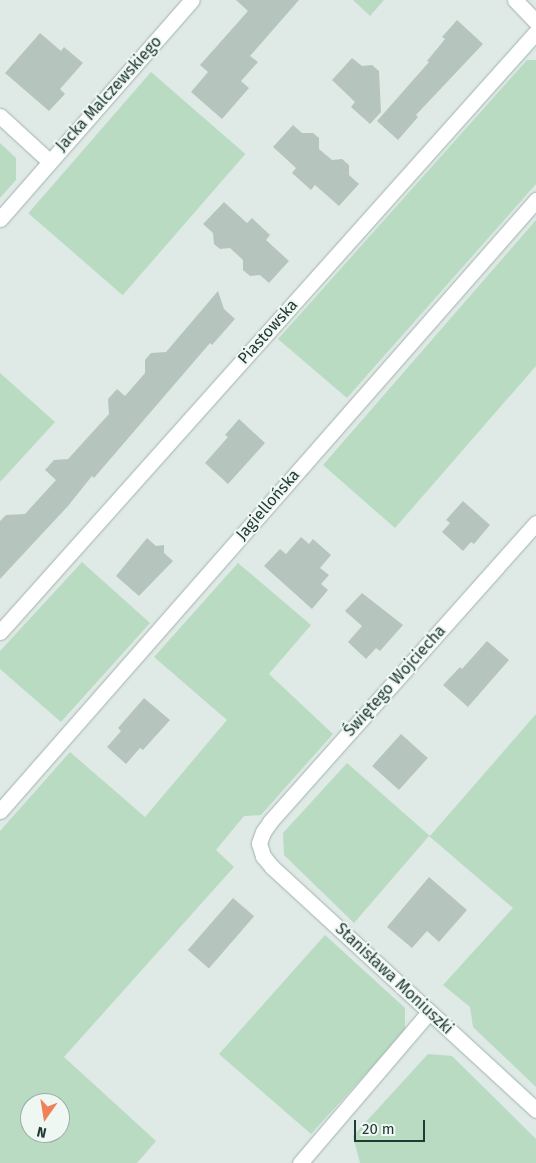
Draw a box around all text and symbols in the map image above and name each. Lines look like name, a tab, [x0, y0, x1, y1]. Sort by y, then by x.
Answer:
street label: Jacka Malczewskiego	[52, 32, 166, 156]
street label: Piastowska	[234, 296, 302, 368]
street label: Jagiellońska	[232, 466, 304, 544]
street label: Świętego Wojciecha	[340, 622, 450, 740]
street label: Stanisława Moniuszki	[331, 919, 457, 1039]
north arrow	[20, 1093, 70, 1143]
scale bar	[356, 1110, 427, 1142]
text: 20 m	[362, 1120, 395, 1138]
text: N	[35, 1123, 48, 1141]

